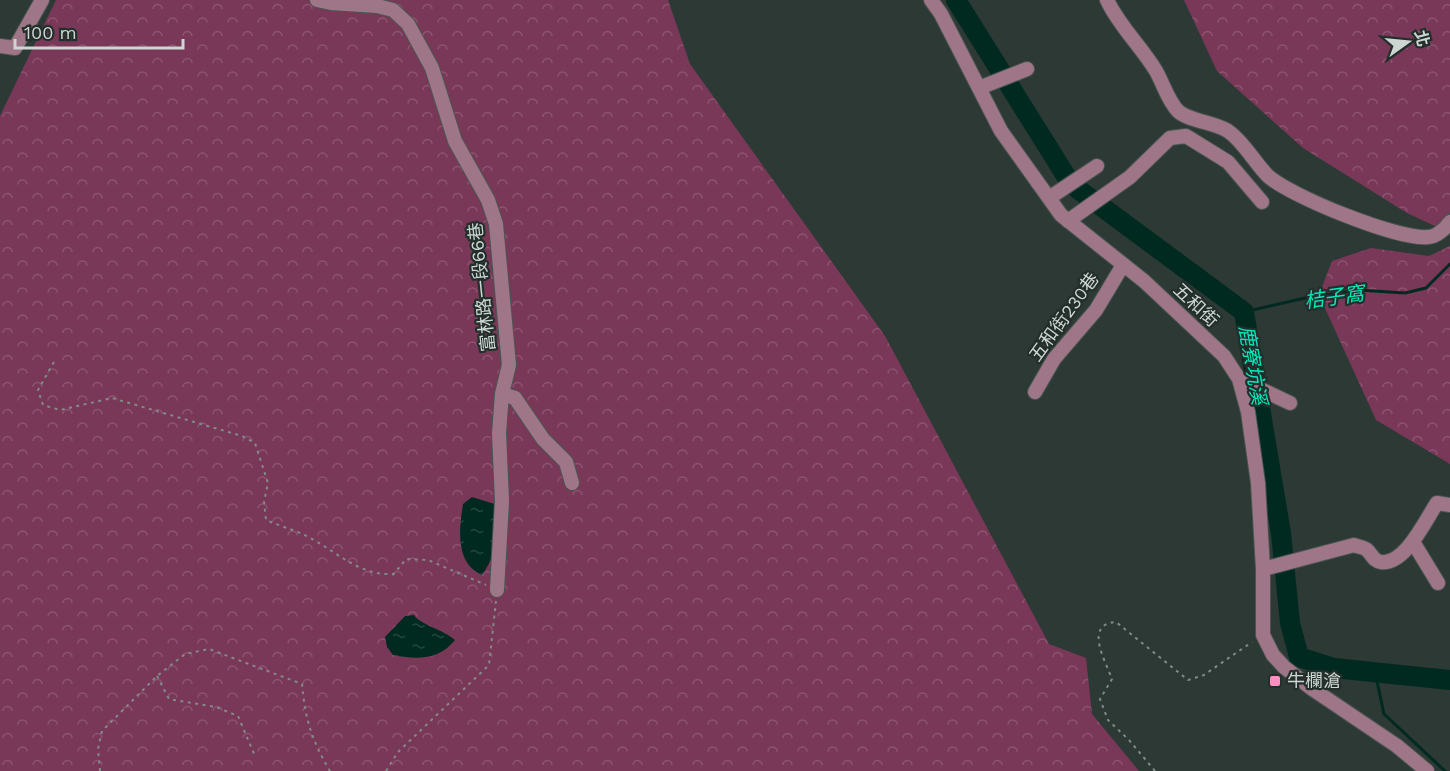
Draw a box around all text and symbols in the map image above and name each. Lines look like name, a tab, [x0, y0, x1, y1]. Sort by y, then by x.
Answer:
scale bar	[15, 12, 183, 50]
north arrow	[1378, 12, 1438, 72]
text: 100 m	[24, 22, 77, 43]
text: 北	[1411, 28, 1433, 48]
street label: 富林路一段66巷	[464, 221, 499, 353]
street label: 五和街230巷	[1024, 268, 1103, 365]
street label: 五和街	[1169, 279, 1223, 331]
water label: 桔子窩	[1303, 281, 1368, 313]
water label: 鹿寮坑溪	[1234, 324, 1272, 409]
place label: 牛欄滄	[1287, 670, 1341, 691]
marker: 牛欄滄	[1268, 674, 1282, 688]

